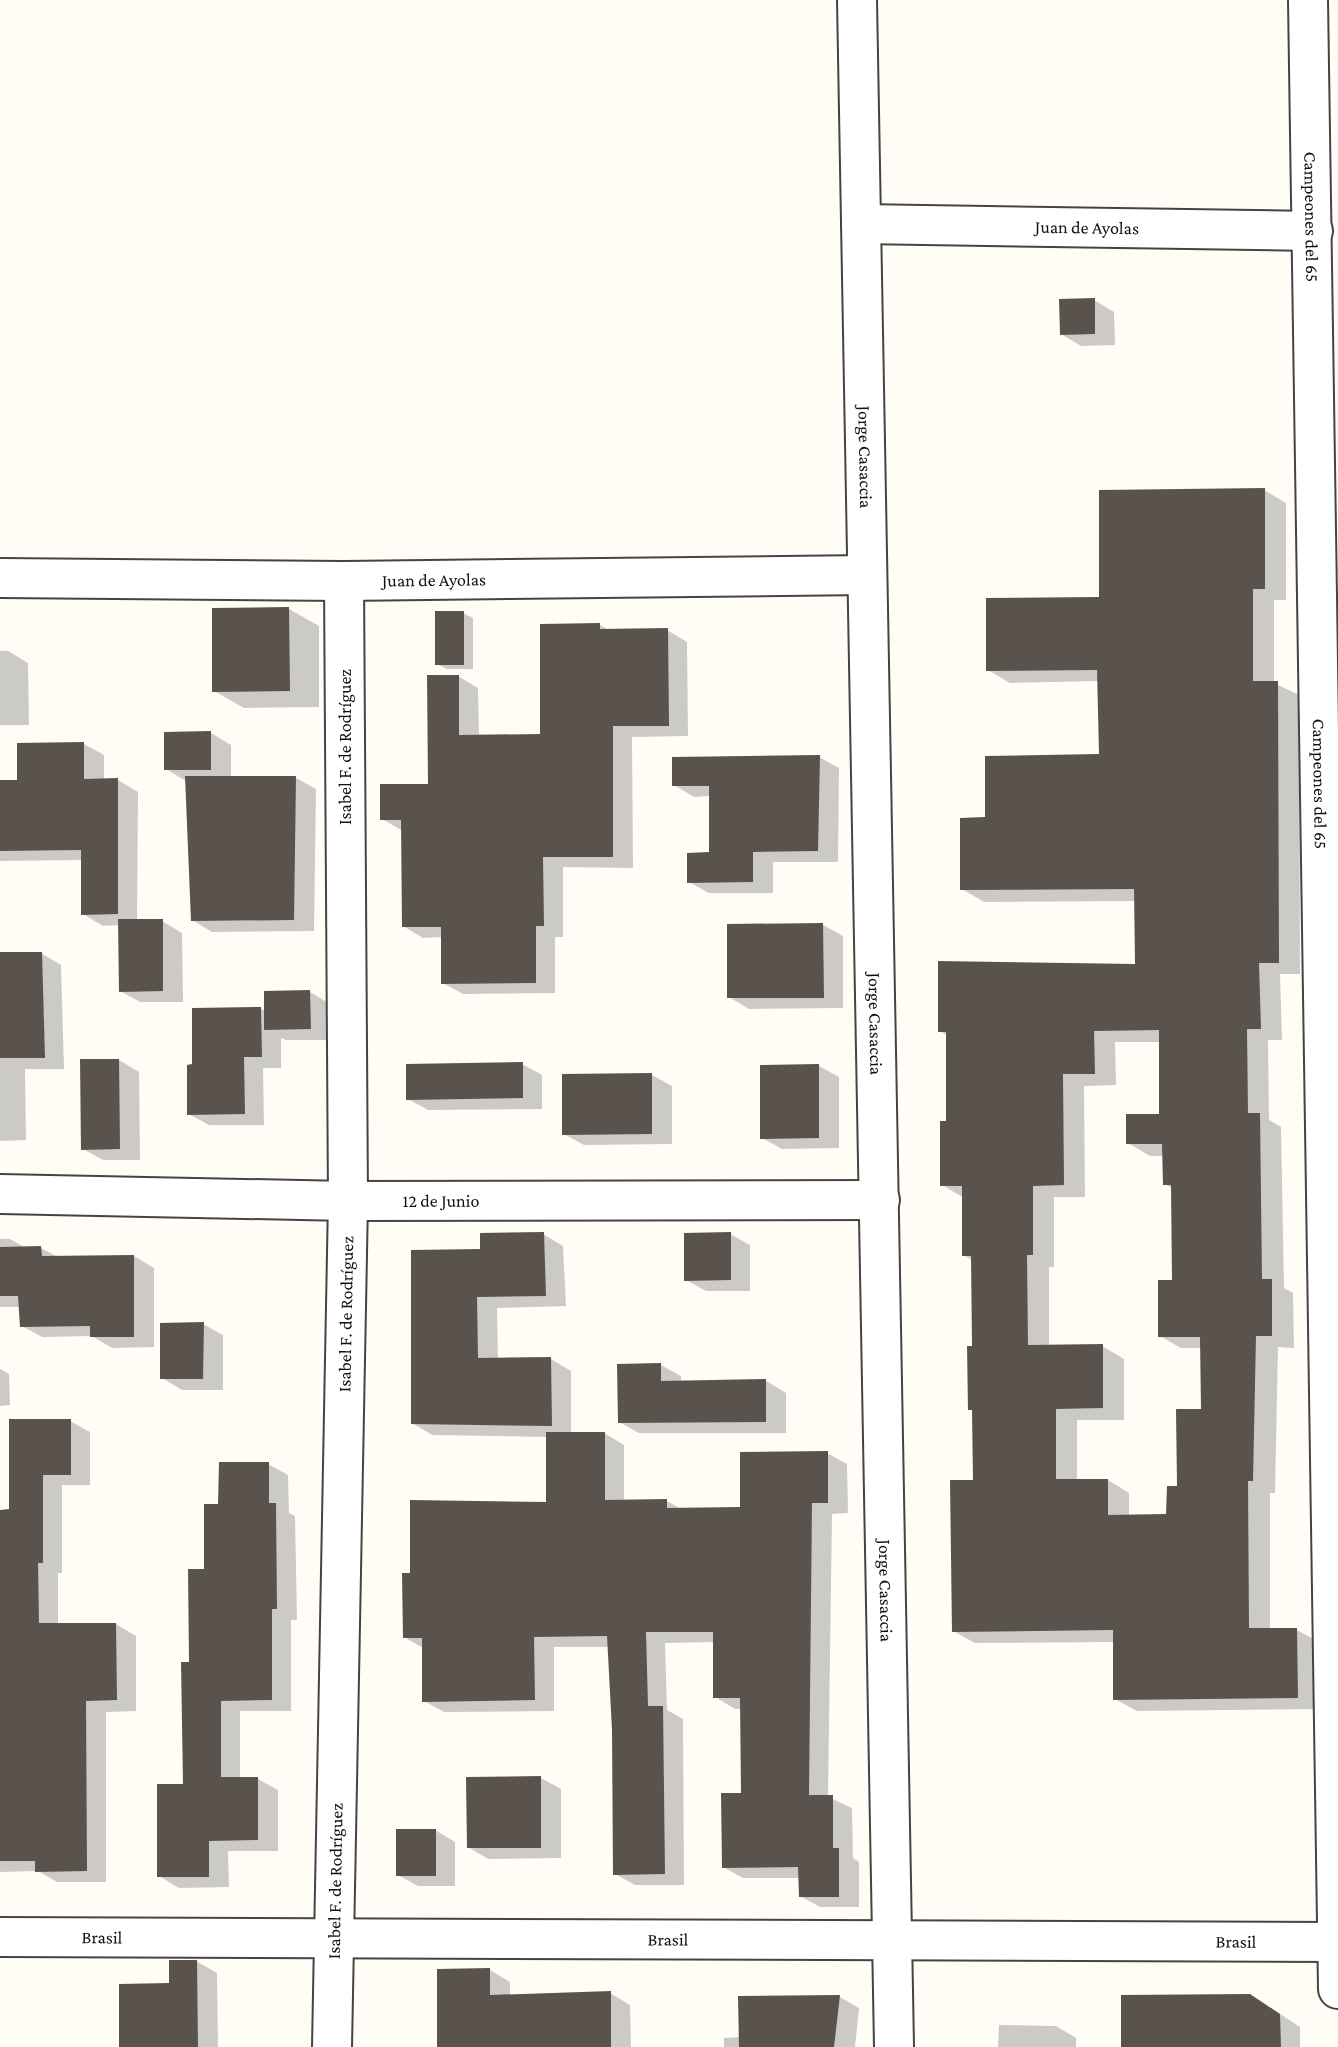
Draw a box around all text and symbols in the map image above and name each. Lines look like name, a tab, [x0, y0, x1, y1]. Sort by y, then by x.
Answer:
street label: Campeones del 65	[1300, 152, 1322, 282]
street label: Juan de Ayolas	[1033, 217, 1139, 238]
street label: Jorge Casaccia	[854, 403, 876, 508]
street label: Juan de Ayolas	[380, 569, 486, 591]
street label: Isabel F. de Rodríguez	[335, 669, 355, 825]
street label: Campeones del 65	[1309, 718, 1331, 849]
street label: Jorge Casaccia	[865, 970, 886, 1075]
street label: 12 de Junio	[402, 1191, 480, 1211]
street label: Isabel F. de Rodríguez	[334, 1236, 357, 1392]
street label: Jorge Casaccia	[875, 1537, 897, 1642]
street label: Isabel F. de Rodríguez	[324, 1802, 347, 1959]
street label: Brasil	[82, 1927, 123, 1947]
street label: Brasil	[648, 1929, 689, 1950]
street label: Brasil	[1216, 1932, 1257, 1952]

